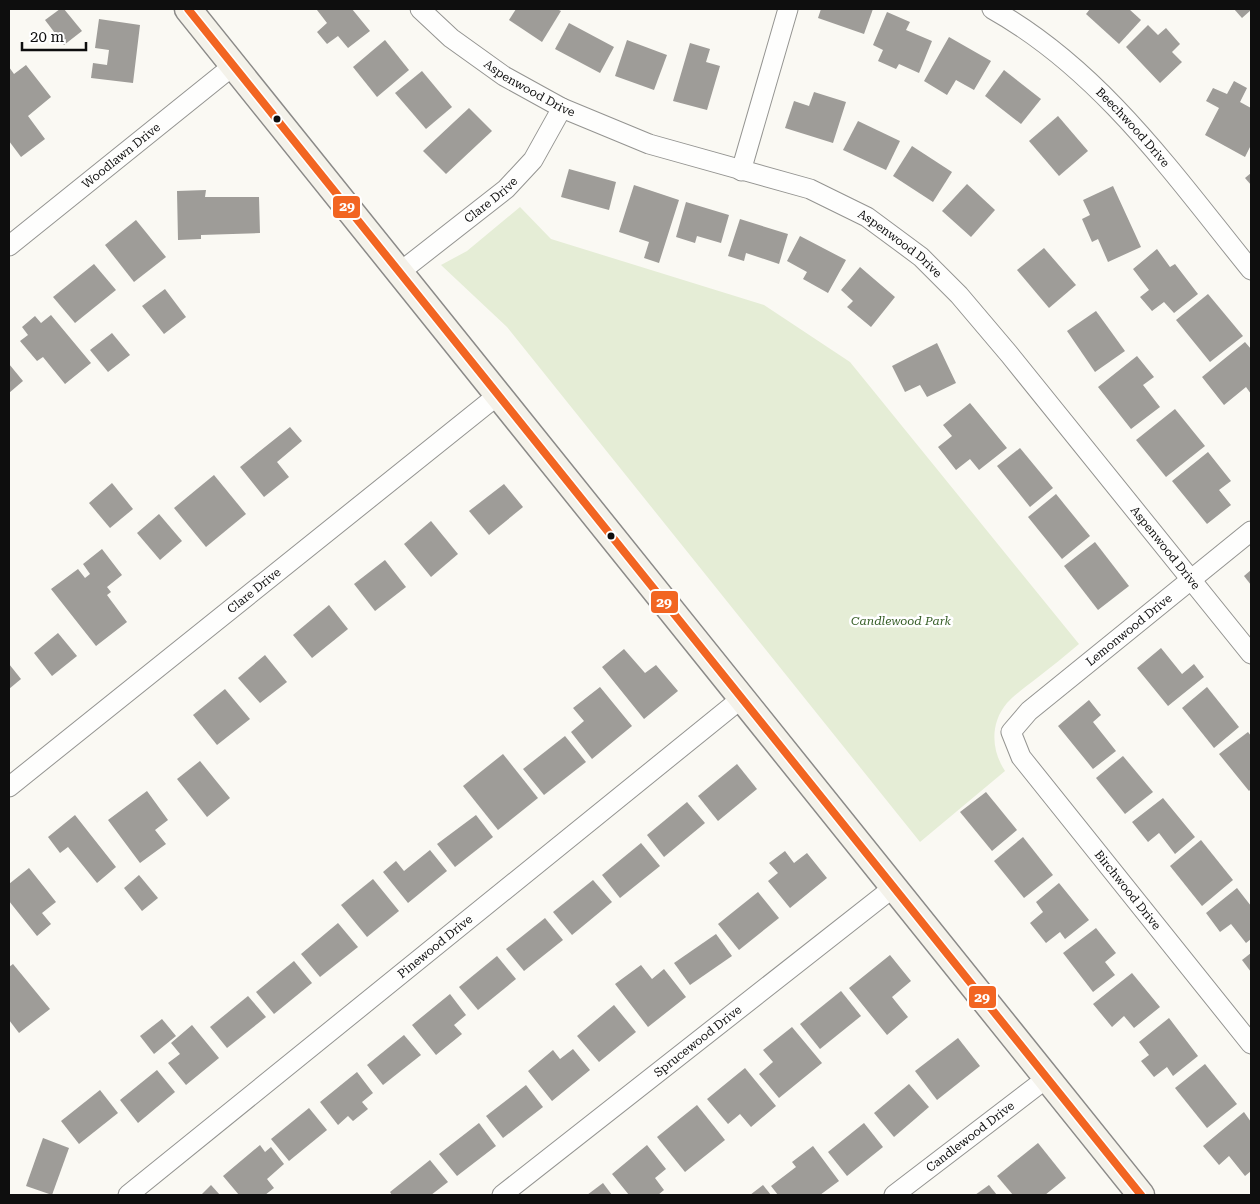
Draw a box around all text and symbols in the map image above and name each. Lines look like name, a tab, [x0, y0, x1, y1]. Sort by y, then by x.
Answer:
scale bar	[22, 20, 86, 52]
text: 20 m	[30, 28, 65, 46]
street label: Aspenwood Drive	[481, 57, 578, 120]
street label: Beechwood Drive	[1093, 85, 1173, 170]
unlabelled marker	[272, 114, 282, 124]
street label: Woodlawn Drive	[79, 120, 163, 191]
street label: Clare Drive	[462, 174, 521, 226]
line badge: 29	[332, 195, 361, 219]
text: 29	[339, 198, 355, 214]
street label: Aspenwood Drive	[856, 207, 945, 281]
street label: Aspenwood Drive	[1128, 503, 1203, 593]
unlabelled marker	[606, 531, 616, 541]
street label: Clare Drive	[224, 565, 284, 616]
line badge: 29	[650, 590, 679, 614]
street label: Lemonwood Drive	[1083, 591, 1175, 669]
text: 29	[656, 594, 672, 610]
park label: Candlewood Park	[851, 614, 951, 628]
street label: Birchwood Drive	[1092, 848, 1164, 933]
street label: Pinewood Drive	[395, 912, 476, 981]
line badge: 29	[968, 985, 997, 1009]
text: 29	[974, 989, 990, 1005]
street label: Sprucewood Drive	[651, 1002, 745, 1080]
street label: Candlewood Drive	[923, 1098, 1017, 1175]

